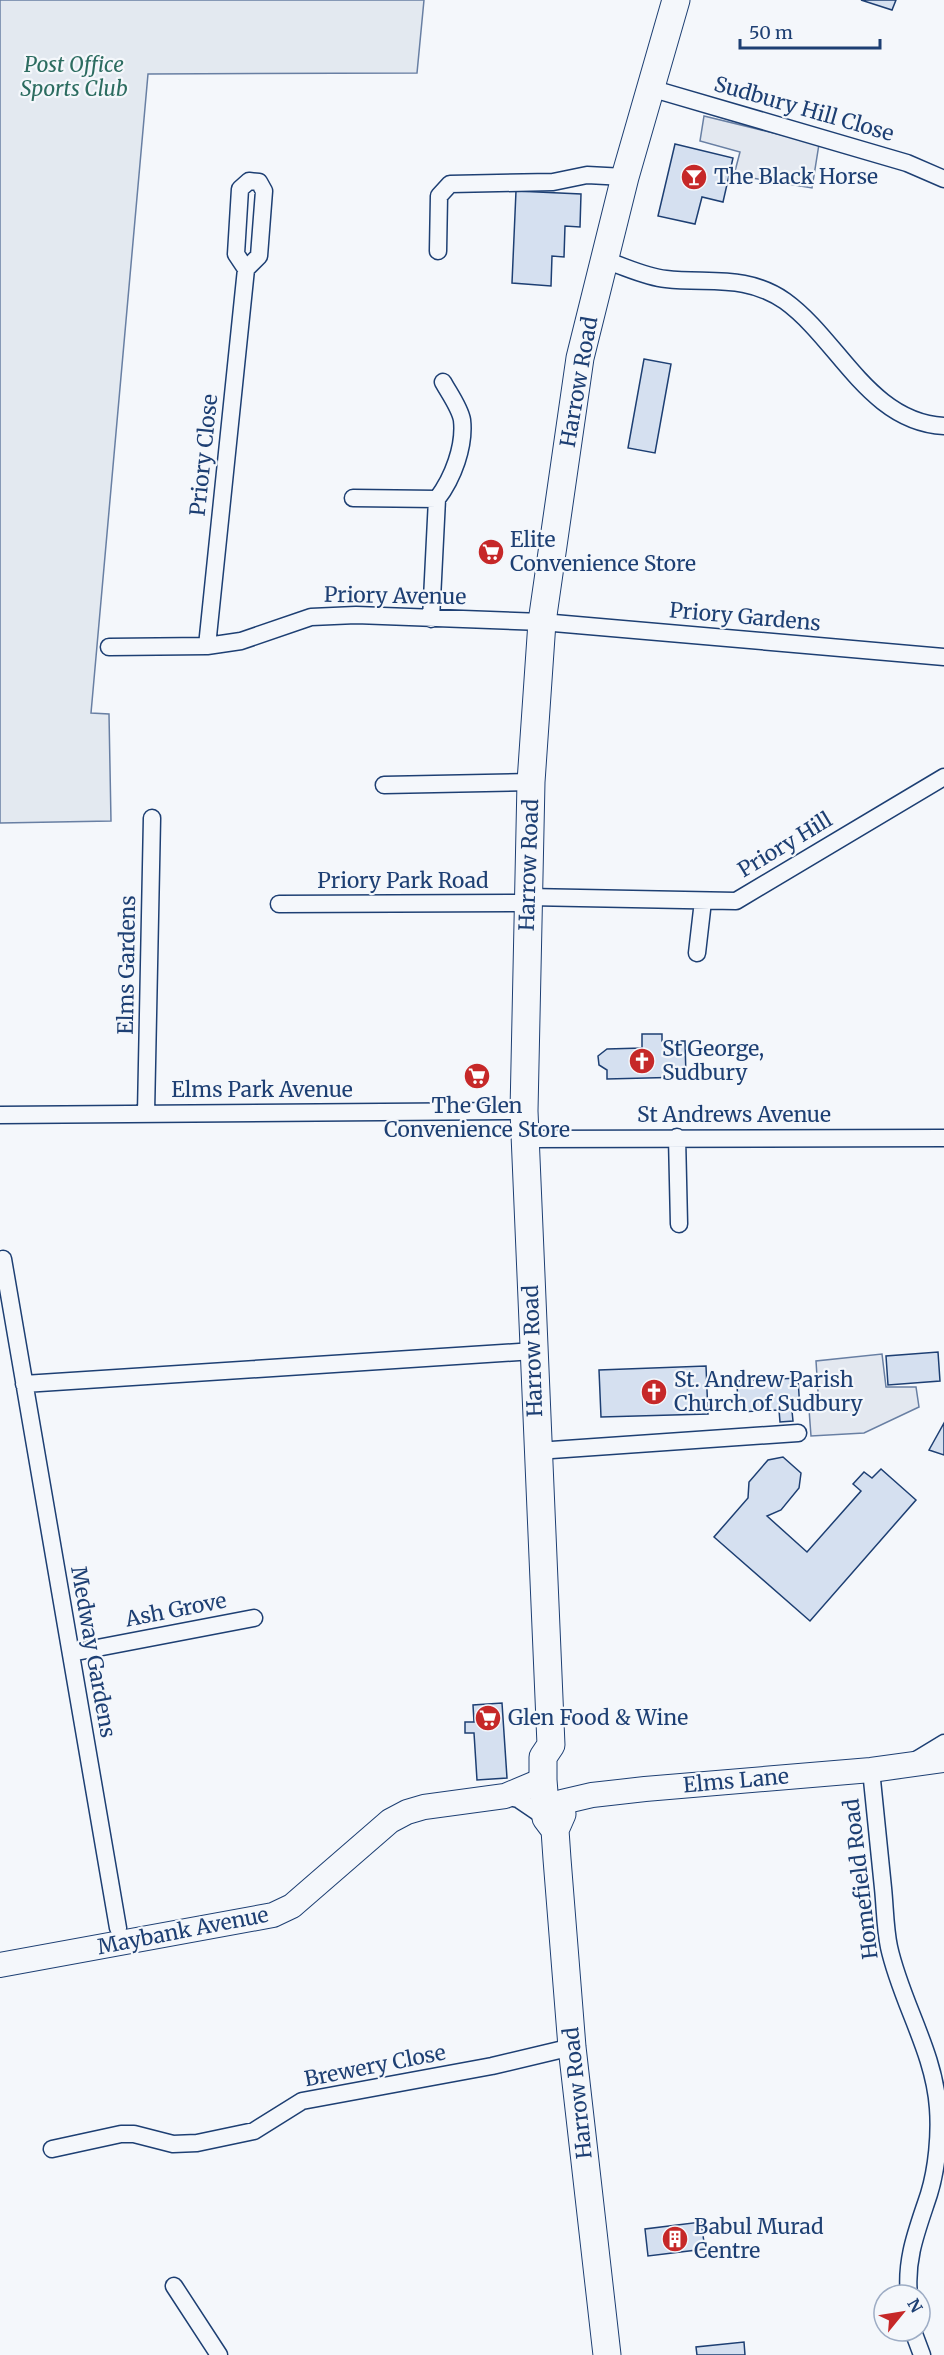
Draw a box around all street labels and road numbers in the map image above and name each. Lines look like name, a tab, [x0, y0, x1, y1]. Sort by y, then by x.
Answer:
street label: Sudbury Hill Close	[711, 70, 897, 147]
street label: Harrow Road	[554, 314, 603, 449]
street label: Priory Close	[184, 393, 223, 517]
street label: Priory Avenue	[324, 581, 466, 610]
street label: Priory Gardens	[668, 596, 822, 637]
street label: Harrow Road	[513, 798, 544, 932]
street label: Priory Hill	[733, 806, 837, 883]
street label: Priory Park Road	[317, 867, 489, 894]
street label: Elms Gardens	[112, 895, 141, 1035]
street label: Elms Park Avenue	[171, 1076, 353, 1103]
street label: St Andrews Avenue	[637, 1101, 831, 1128]
street label: Harrow Road	[517, 1284, 548, 1418]
street label: Medway Gardens	[65, 1564, 122, 1740]
street label: Ash Grove	[122, 1586, 229, 1633]
street label: Elms Lane	[682, 1762, 790, 1799]
street label: Homefield Road	[837, 1797, 884, 1961]
street label: Maybank Avenue	[95, 1901, 271, 1960]
street label: Harrow Road	[557, 2026, 598, 2160]
street label: Brewery Close	[302, 2039, 448, 2092]

